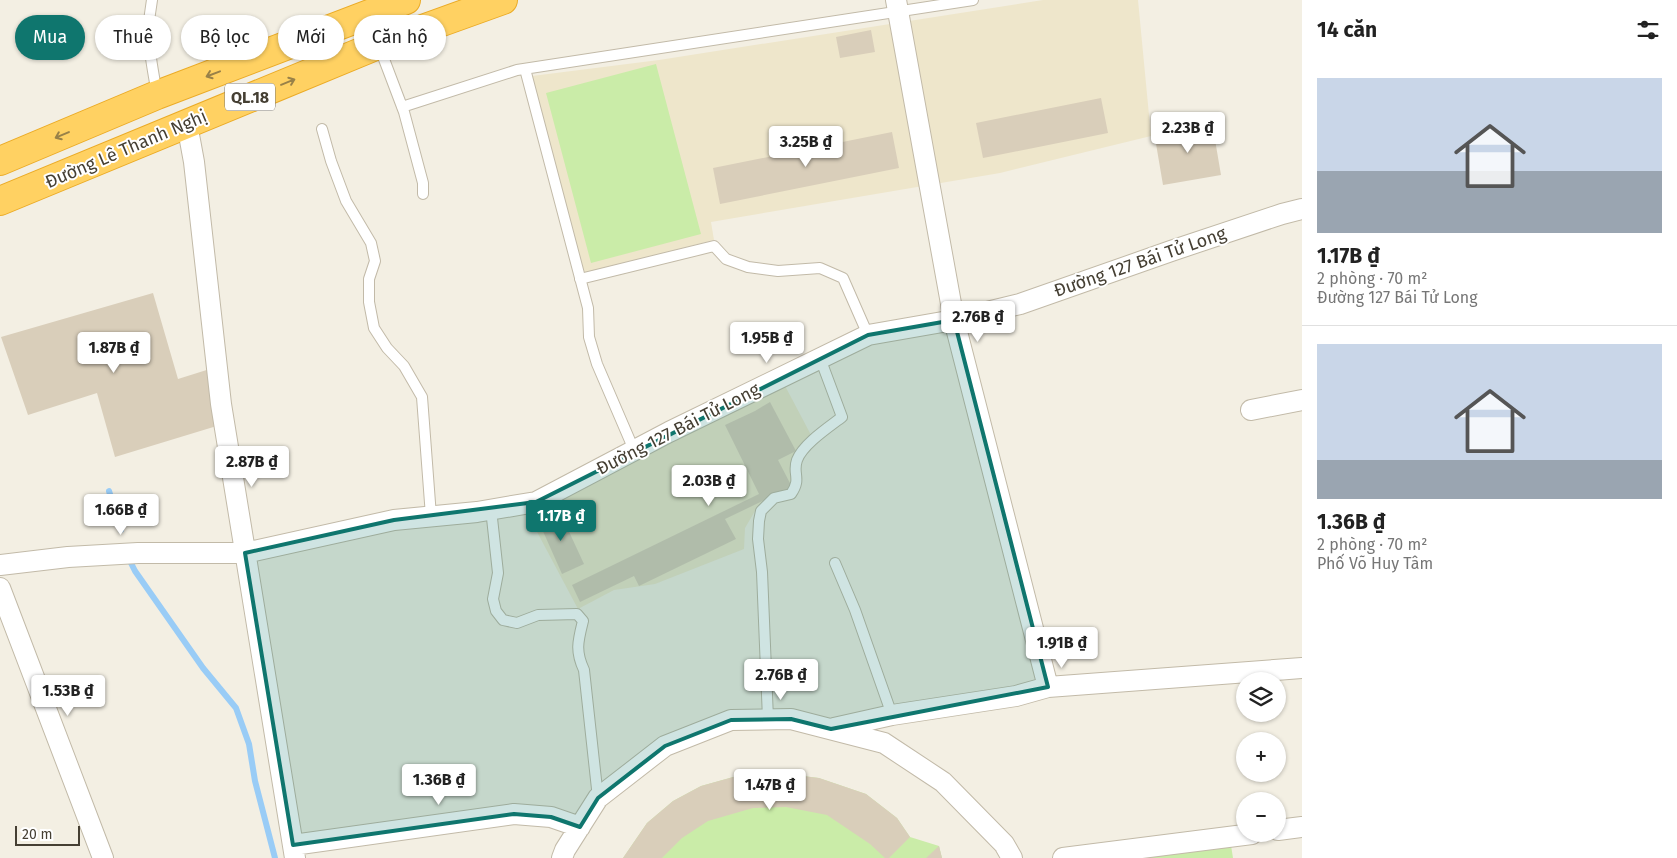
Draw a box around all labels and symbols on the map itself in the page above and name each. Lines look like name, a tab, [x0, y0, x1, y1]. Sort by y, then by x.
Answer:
one-way arrow	[206, 70, 221, 79]
one-way arrow	[279, 77, 295, 86]
road number: QL.18	[225, 84, 275, 110]
street label: Đường Lê Thanh Nghị	[42, 105, 210, 193]
pin: 2.23B ₫	[1142, 112, 1234, 154]
pin: 3.25B ₫	[760, 126, 852, 168]
one-way arrow	[55, 130, 70, 140]
street label: Đường 127 Bái Tử Long	[1051, 222, 1230, 302]
pin: 2.76B ₫	[932, 300, 1024, 343]
pin: 1.95B ₫	[721, 322, 813, 364]
pin: 1.87B ₫	[68, 332, 160, 374]
street label: Đường 127 Bái Tử Long	[593, 378, 764, 480]
pin: 2.87B ₫	[206, 446, 298, 488]
pin: 2.03B ₫	[663, 464, 755, 507]
pin: 1.66B ₫	[75, 494, 167, 536]
pin: 1.17B ₫	[515, 500, 607, 542]
pin: 1.91B ₫	[1016, 626, 1108, 669]
pin: 2.76B ₫	[735, 658, 827, 701]
pin: 1.53B ₫	[22, 674, 114, 717]
pin: 1.36B ₫	[393, 764, 485, 806]
pin: 1.47B ₫	[724, 768, 816, 811]
scale bar	[15, 823, 80, 846]

